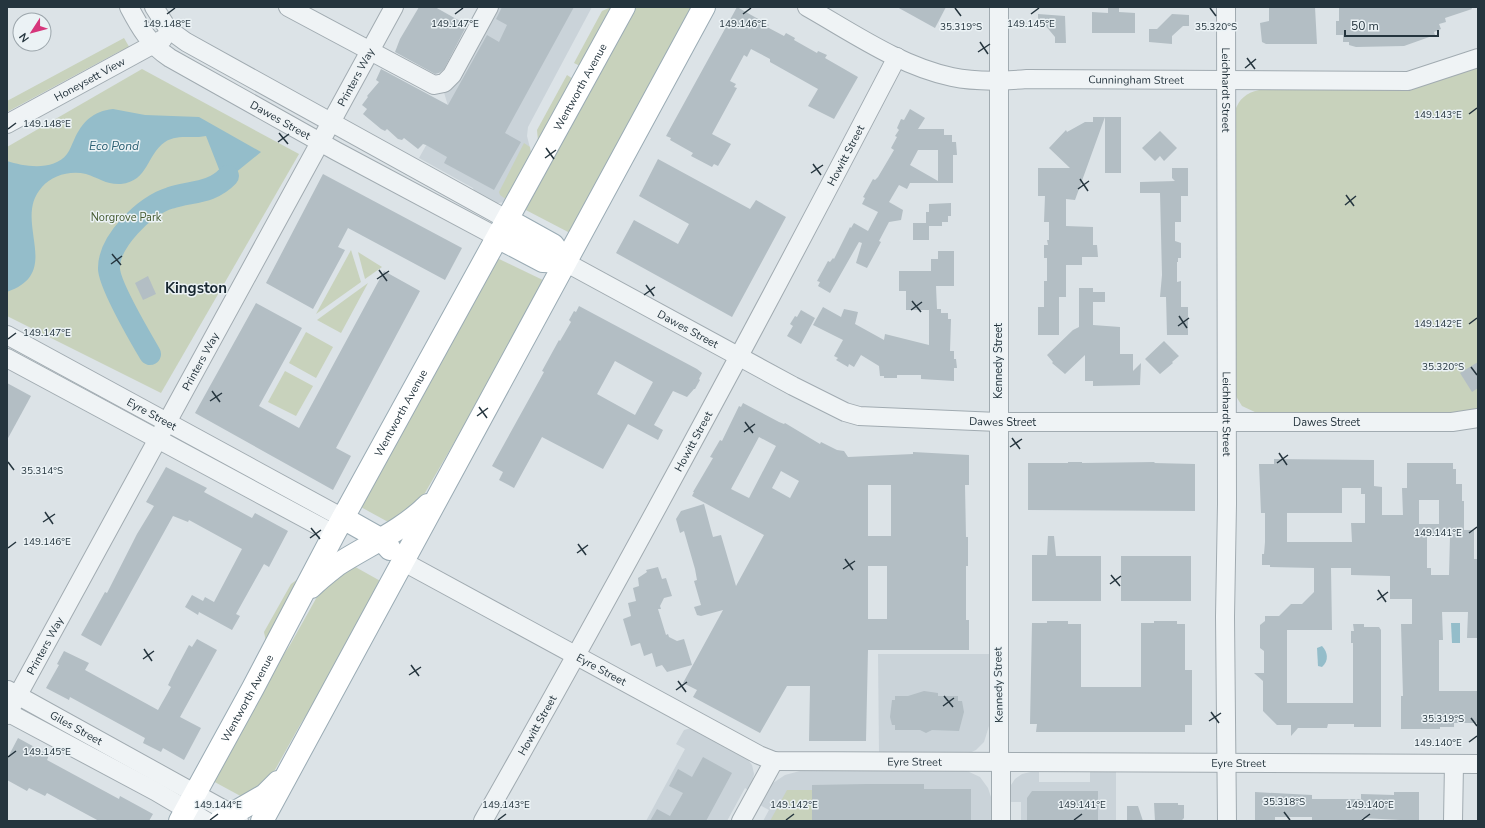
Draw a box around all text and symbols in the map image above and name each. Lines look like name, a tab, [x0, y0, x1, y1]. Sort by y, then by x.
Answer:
north arrow	[12, 12, 52, 52]
scale bar	[1345, 12, 1438, 38]
text: 149.148°E	[143, 17, 191, 31]
text: 149.147°E	[431, 17, 479, 31]
text: 149.146°E	[719, 17, 767, 31]
text: 149.145°E	[1007, 17, 1055, 31]
text: 50 m	[1351, 18, 1379, 34]
text: 35.319°S	[940, 20, 982, 34]
text: 35.320°S	[1195, 20, 1237, 34]
text: N	[16, 30, 33, 45]
street label: Wentworth Avenue	[550, 41, 611, 133]
street label: Printers Way	[334, 45, 378, 109]
street label: Leichhardt Street	[1218, 48, 1233, 133]
street label: Honeysett View	[52, 54, 128, 105]
street label: Cunningham Street	[1088, 72, 1184, 88]
street label: Dawes Street	[247, 97, 313, 143]
text: 149.143°E	[1414, 108, 1462, 122]
text: 149.148°E	[23, 117, 71, 131]
street label: Howitt Street	[824, 122, 868, 189]
water label: Eco Pond	[89, 138, 139, 154]
park label: Norgrove Park	[91, 210, 162, 225]
district label: Kingston	[165, 278, 227, 298]
street label: Dawes Street	[655, 307, 721, 352]
text: 149.142°E	[1414, 317, 1462, 331]
street label: Kennedy Street	[991, 323, 1006, 399]
text: 149.147°E	[23, 326, 71, 340]
street label: Printers Way	[179, 330, 223, 393]
text: 35.320°S	[1422, 360, 1464, 374]
street label: Wentworth Avenue	[371, 367, 431, 459]
street label: Leichhardt Street	[1219, 372, 1234, 457]
street label: Eyre Street	[124, 395, 179, 434]
street label: Howitt Street	[671, 408, 716, 474]
street label: Dawes Street	[969, 414, 1036, 430]
street label: Dawes Street	[1293, 415, 1360, 430]
text: 35.314°S	[21, 464, 63, 478]
text: 149.141°E	[1414, 526, 1462, 540]
text: 149.146°E	[23, 535, 71, 549]
street label: Printers Way	[23, 614, 67, 678]
street label: Kennedy Street	[990, 647, 1007, 723]
street label: Eyre Street	[574, 650, 629, 690]
street label: Wentworth Avenue	[218, 652, 277, 745]
street label: Howitt Street	[515, 693, 560, 758]
street label: Giles Street	[47, 708, 105, 749]
text: 35.319°S	[1422, 712, 1464, 726]
text: 149.140°E	[1414, 736, 1462, 750]
text: 149.145°E	[23, 745, 71, 759]
street label: Eyre Street	[887, 754, 942, 770]
street label: Eyre Street	[1211, 756, 1266, 771]
text: 35.318°S	[1263, 795, 1305, 809]
text: 149.144°E	[194, 798, 242, 812]
text: 149.143°E	[482, 798, 530, 812]
text: 149.142°E	[770, 798, 818, 812]
text: 149.141°E	[1058, 798, 1106, 812]
text: 149.140°E	[1346, 798, 1394, 812]

